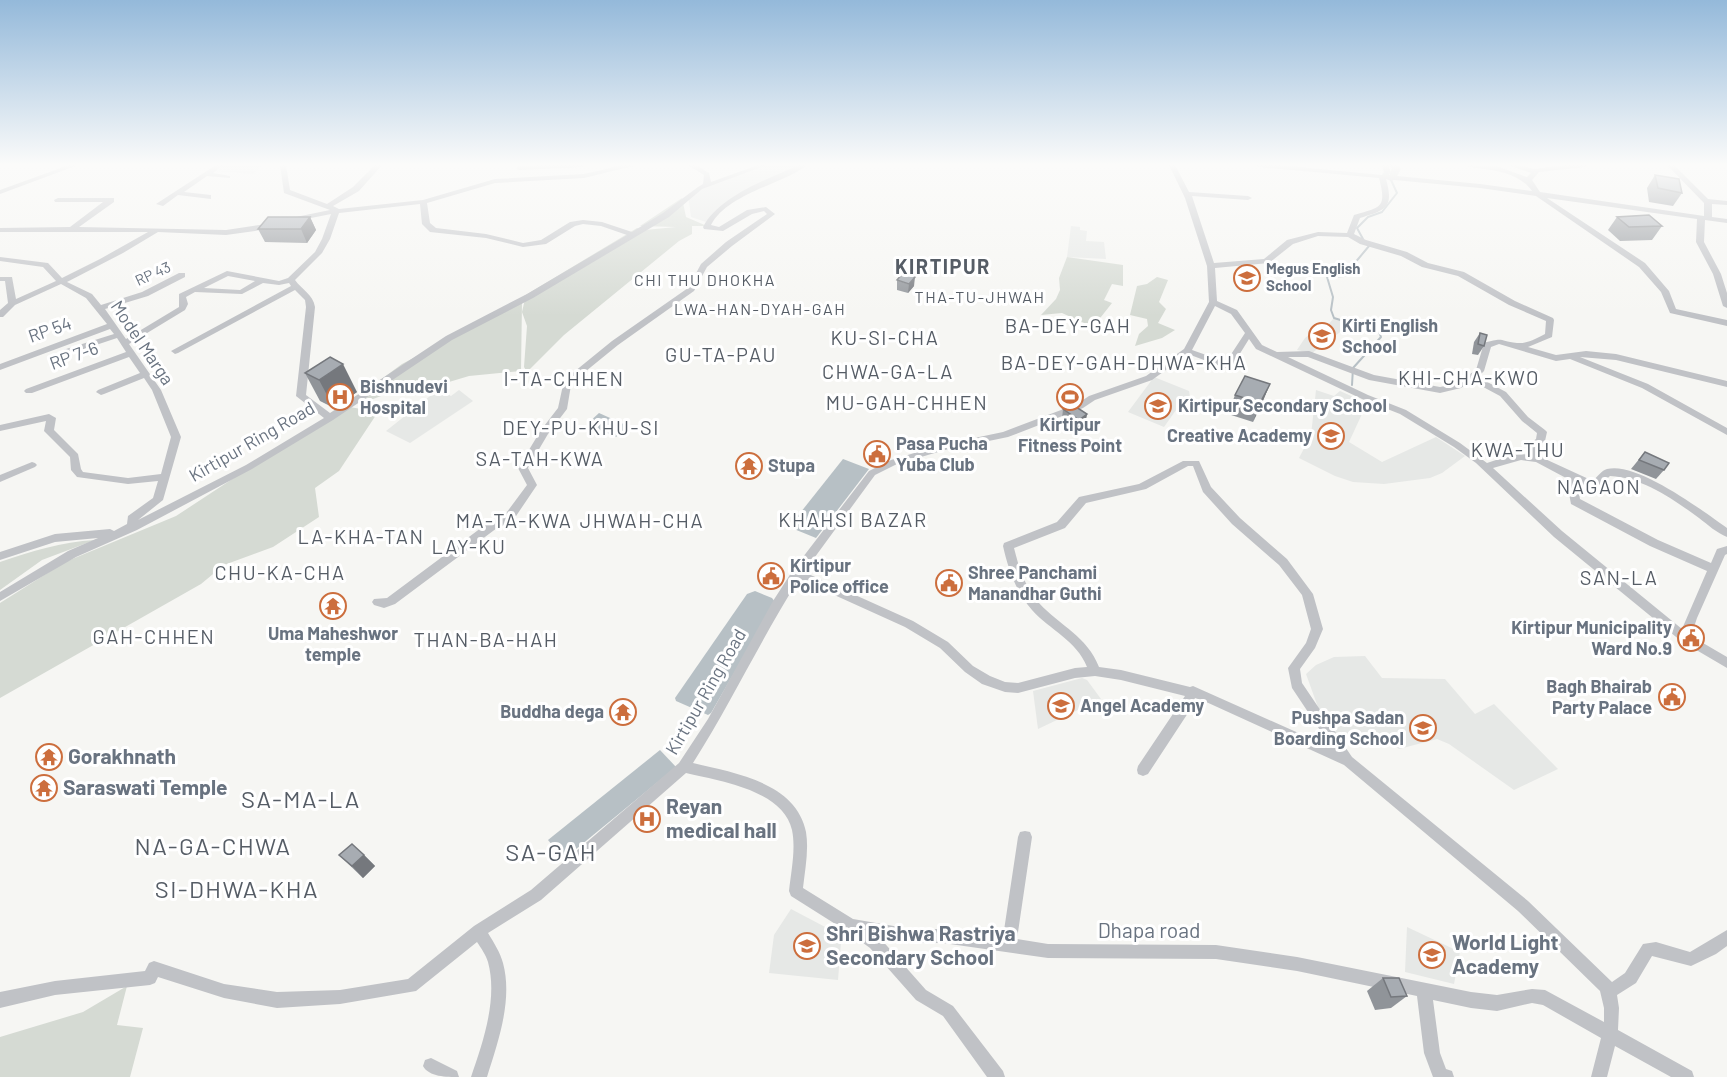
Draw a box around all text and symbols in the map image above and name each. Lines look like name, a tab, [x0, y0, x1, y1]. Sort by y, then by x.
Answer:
district label: KIRTIPUR	[895, 254, 991, 278]
street label: RP 43	[132, 257, 173, 289]
place label: Megus English School	[1266, 259, 1361, 294]
school or university icon: Megus English School	[1232, 263, 1262, 293]
district label: CHI THU DHOKHA	[634, 270, 776, 289]
district label: THA-TU-JHWAH	[915, 287, 1045, 306]
street label: Model Marga	[107, 296, 179, 389]
district label: LWA-HAN-DYAH-GAH	[674, 299, 846, 318]
street label: RP 54	[25, 311, 74, 347]
district label: BA-DEY-GAH	[1005, 313, 1131, 337]
place label: Kirti English School	[1342, 314, 1438, 357]
school or university icon: Kirti English School	[1307, 321, 1337, 351]
district label: KU-SI-CHA	[831, 325, 939, 349]
street label: RP 7-6	[46, 336, 101, 374]
district label: GU-TA-PAU	[665, 342, 777, 366]
district label: BA-DEY-GAH-DHWA-KHA	[1001, 350, 1247, 374]
district label: CHWA-GA-LA	[822, 359, 954, 383]
district label: KHI-CHA-KWO	[1398, 365, 1540, 389]
district label: I-TA-CHHEN	[504, 366, 624, 390]
place label: Bishnudevi Hospital	[360, 375, 448, 418]
hospital icon: Bishnudevi Hospital	[325, 382, 355, 412]
sports icon: Kirtipur Fitness Point	[1055, 382, 1085, 412]
district label: MU-GAH-CHHEN	[826, 390, 988, 414]
school or university icon: Kirtipur Secondary School	[1143, 391, 1173, 421]
place label: Kirtipur Secondary School	[1178, 394, 1387, 416]
street label: Kirtipur Ring Road	[185, 396, 318, 486]
place label: Kirtipur Fitness Point	[1018, 413, 1122, 456]
district label: DEY-PU-KHU-SI	[502, 415, 660, 439]
school or university icon: Creative Academy	[1316, 421, 1346, 451]
place label: Creative Academy	[1167, 424, 1312, 446]
place label: Pasa Pucha Yuba Club	[896, 432, 988, 475]
district label: KWA-THU	[1471, 437, 1565, 461]
public building icon: Pasa Pucha Yuba Club	[862, 439, 892, 469]
district label: SA-TAH-KWA	[476, 446, 604, 470]
temple icon: Stupa	[734, 451, 764, 481]
place label: Stupa	[768, 454, 815, 476]
district label: NAGAON	[1557, 474, 1641, 498]
district label: KHAHSI BAZAR	[778, 507, 928, 531]
district label: MA-TA-KWA	[456, 508, 572, 532]
district label: JHWAH-CHA	[580, 508, 704, 532]
district label: LA-KHA-TAN	[298, 524, 425, 548]
district label: LAY-KU	[431, 534, 507, 558]
place label: Kirtipur Police office	[790, 554, 889, 597]
district label: CHU-KA-CHA	[214, 560, 346, 584]
public building icon: Kirtipur Police office	[756, 561, 786, 591]
place label: Shree Panchami Manandhar Guthi	[968, 561, 1102, 604]
district label: SAN-LA	[1580, 565, 1658, 589]
public building icon: Shree Panchami Manandhar Guthi	[934, 568, 964, 598]
temple icon: Uma Maheshwor temple	[318, 591, 348, 621]
place label: Kirtipur Municipality Ward No.9	[1511, 616, 1672, 659]
place label: Uma Maheshwor temple	[268, 622, 398, 665]
public building icon: Kirtipur Municipality Ward No.9	[1676, 623, 1706, 653]
district label: GAH-CHHEN	[93, 624, 215, 648]
street label: Kirtipur Ring Road	[660, 625, 750, 758]
district label: THAN-BA-HAH	[414, 627, 558, 651]
place label: Bagh Bhairab Party Palace	[1546, 675, 1652, 718]
public building icon: Bagh Bhairab Party Palace	[1657, 682, 1687, 712]
school or university icon: Angel Academy	[1046, 691, 1076, 721]
place label: Angel Academy	[1080, 694, 1204, 716]
temple icon: Buddha dega	[608, 697, 638, 727]
place label: Buddha dega	[500, 700, 604, 722]
place label: Pushpa Sadan Boarding School	[1274, 706, 1404, 749]
school or university icon: Pushpa Sadan Boarding School	[1408, 713, 1438, 743]
temple icon: Gorakhnath	[34, 742, 64, 772]
place label: Gorakhnath	[68, 743, 176, 768]
temple icon: Saraswati Temple	[29, 773, 59, 803]
place label: Saraswati Temple	[63, 774, 228, 799]
district label: SA-MA-LA	[241, 784, 361, 813]
place label: Reyan medical hall	[666, 793, 777, 842]
hospital icon: Reyan medical hall	[632, 804, 662, 834]
district label: NA-GA-CHWA	[134, 831, 292, 860]
district label: SA-GAH	[505, 837, 597, 866]
district label: SI-DHWA-KHA	[155, 874, 319, 903]
street label: Dhapa road	[1098, 917, 1200, 942]
place label: Shri Bishwa Rastriya Secondary School	[826, 920, 1016, 969]
place label: World Light Academy	[1452, 929, 1559, 978]
school or university icon: Shri Bishwa Rastriya Secondary School	[792, 931, 822, 961]
school or university icon: World Light Academy	[1417, 940, 1447, 970]

